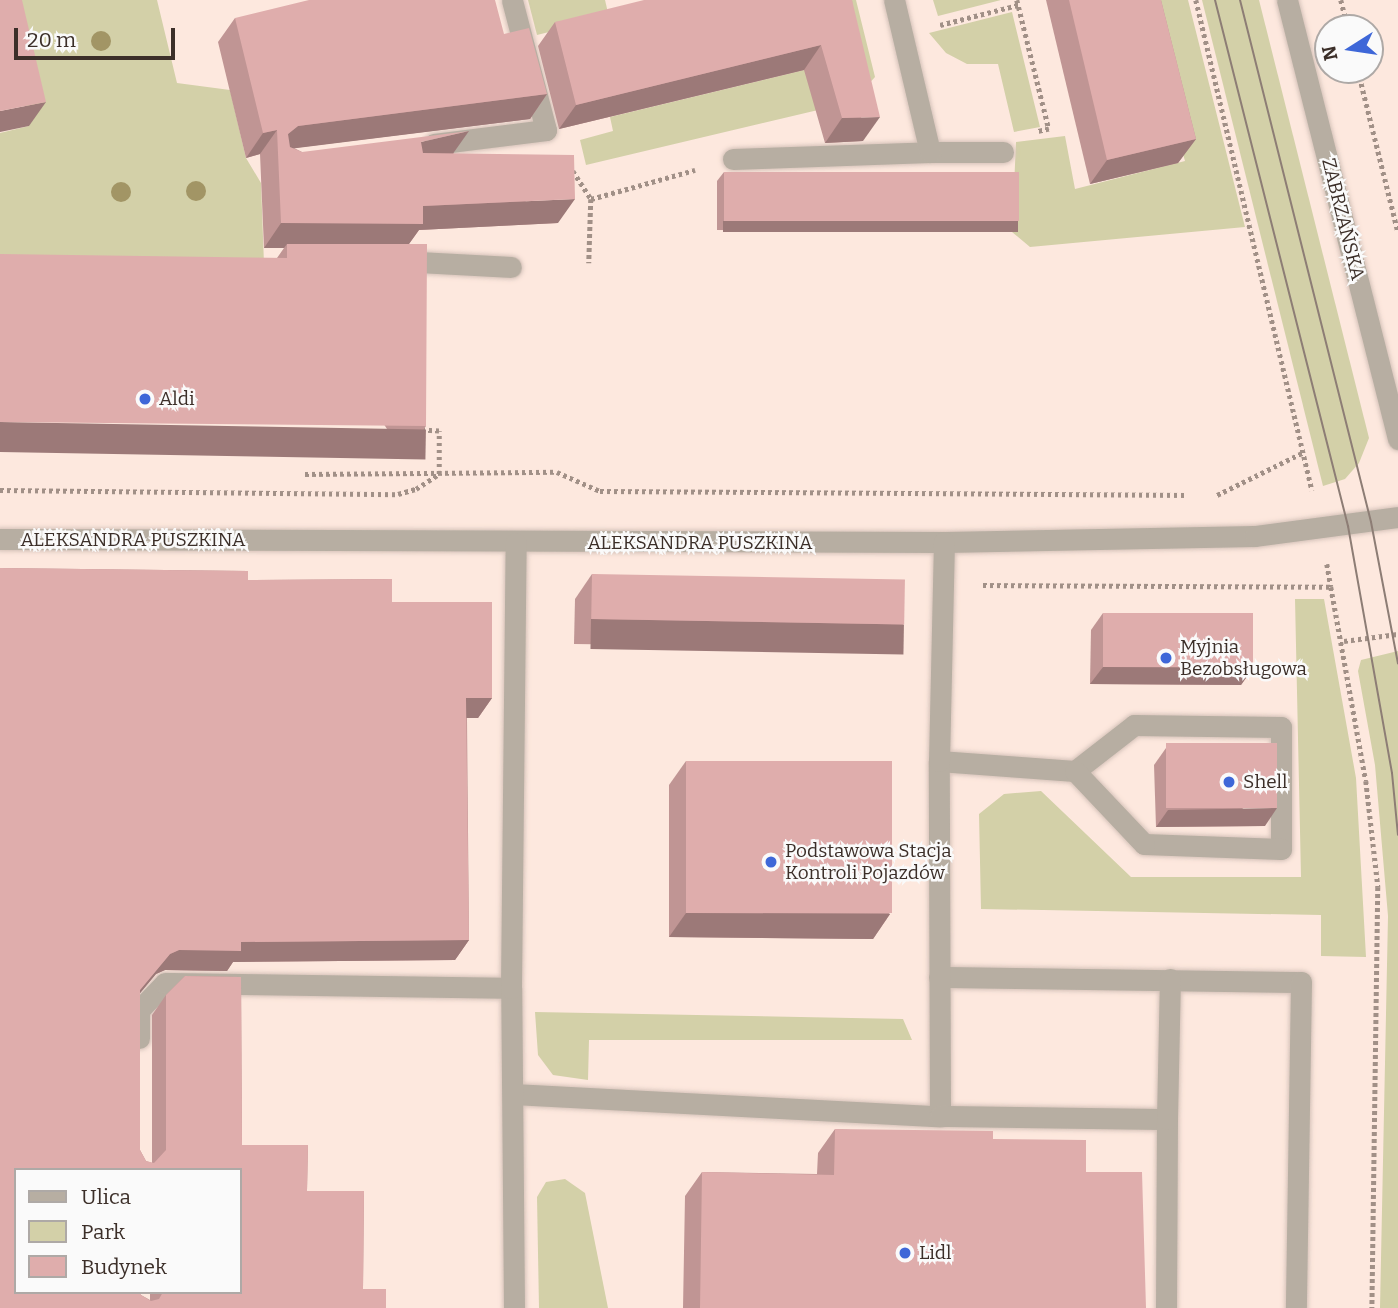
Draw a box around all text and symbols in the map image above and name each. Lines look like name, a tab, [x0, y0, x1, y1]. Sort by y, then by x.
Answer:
scale bar	[18, 14, 178, 58]
north arrow	[1314, 14, 1384, 84]
text: 20 m	[27, 27, 76, 53]
text: N	[1317, 43, 1343, 63]
street label: ZABRZAŃSKA	[1317, 156, 1369, 282]
place label: Aldi	[159, 388, 195, 410]
marker: Aldi	[137, 391, 153, 407]
street label: ALEKSANDRA PUSZKINA	[20, 529, 246, 551]
street label: ALEKSANDRA PUSZKINA	[587, 532, 813, 554]
place label: Myjnia Bezobsługowa	[1180, 636, 1307, 680]
marker: Myjnia Bezobsługowa	[1158, 650, 1174, 666]
place label: Shell	[1243, 771, 1288, 793]
marker: Shell	[1221, 774, 1237, 790]
place label: Podstawowa Stacja Kontroli Pojazdów	[785, 840, 952, 884]
marker: Podstawowa Stacja Kontroli Pojazdów	[763, 854, 779, 870]
legend	[14, 1168, 242, 1294]
text: Ulica	[81, 1184, 131, 1210]
text: Park	[81, 1219, 125, 1245]
place label: Lidl	[919, 1242, 952, 1264]
marker: Lidl	[897, 1245, 913, 1261]
text: Budynek	[81, 1254, 167, 1280]

